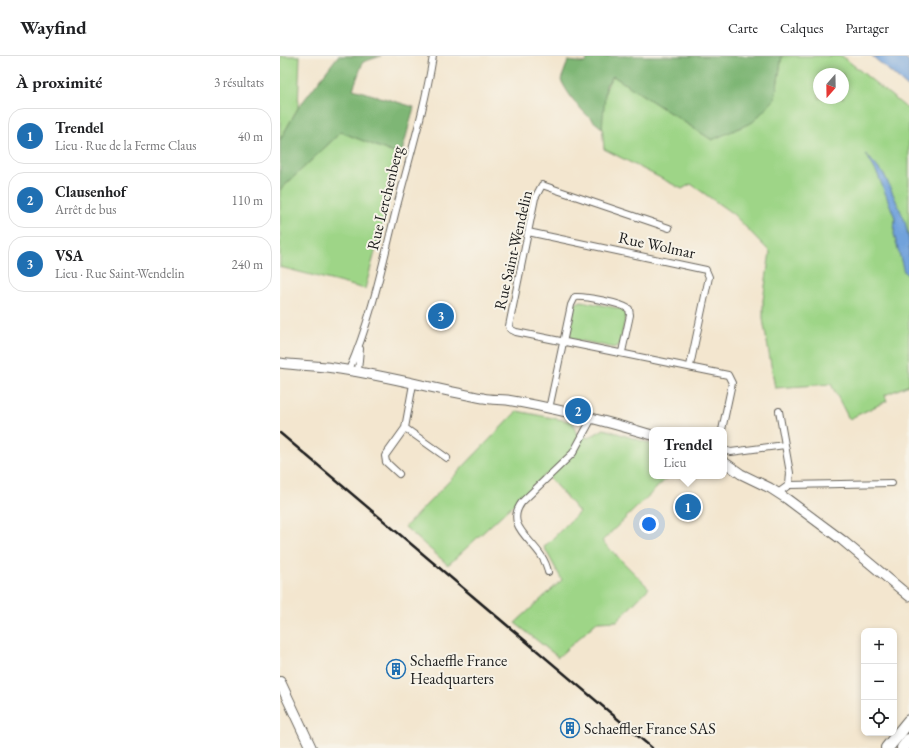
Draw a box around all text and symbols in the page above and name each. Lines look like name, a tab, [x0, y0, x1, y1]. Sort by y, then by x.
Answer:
text: Wayfind	[20, 15, 87, 40]
text: Carte	[728, 19, 758, 37]
text: Calques	[780, 19, 824, 37]
text: Partager	[846, 19, 889, 37]
north arrow	[813, 68, 849, 104]
text: À proximité	[16, 71, 102, 93]
text: 3 résultats	[214, 74, 264, 91]
text: Trendel	[55, 118, 104, 137]
text: 1	[27, 128, 33, 145]
text: 40 m	[238, 128, 263, 145]
text: Lieu · Rue de la Ferme Claus	[55, 137, 197, 154]
street label: Rue Lerchenberg	[362, 143, 408, 252]
text: Clausenhof	[55, 182, 126, 201]
street label: Rue Saint-Wendelin	[489, 188, 537, 312]
text: 2	[27, 192, 33, 209]
text: 110 m	[232, 192, 263, 209]
text: Arrêt de bus	[55, 201, 116, 218]
street label: Rue Wolmar	[617, 227, 698, 264]
text: VSA	[55, 246, 83, 265]
text: 3	[27, 256, 33, 273]
text: 240 m	[232, 256, 263, 273]
text: Lieu · Rue Saint-Wendelin	[55, 265, 185, 282]
pin: 3	[428, 301, 454, 331]
pin: 2	[565, 396, 591, 426]
popup	[649, 427, 727, 479]
text: Trendel	[664, 435, 712, 454]
text: Lieu	[664, 454, 686, 471]
pin: 1	[675, 492, 701, 522]
your location	[639, 514, 659, 534]
map controls	[861, 628, 897, 736]
button: +	[861, 628, 897, 664]
place label: Schaeffle France Headquarters	[410, 650, 507, 689]
building icon: Schaeffle France Headquarters	[385, 658, 407, 680]
button: −	[861, 664, 897, 700]
button: locate	[861, 700, 897, 736]
building icon: Schaeffler France SAS	[559, 717, 581, 739]
place label: Schaeffler France SAS	[584, 718, 716, 739]

